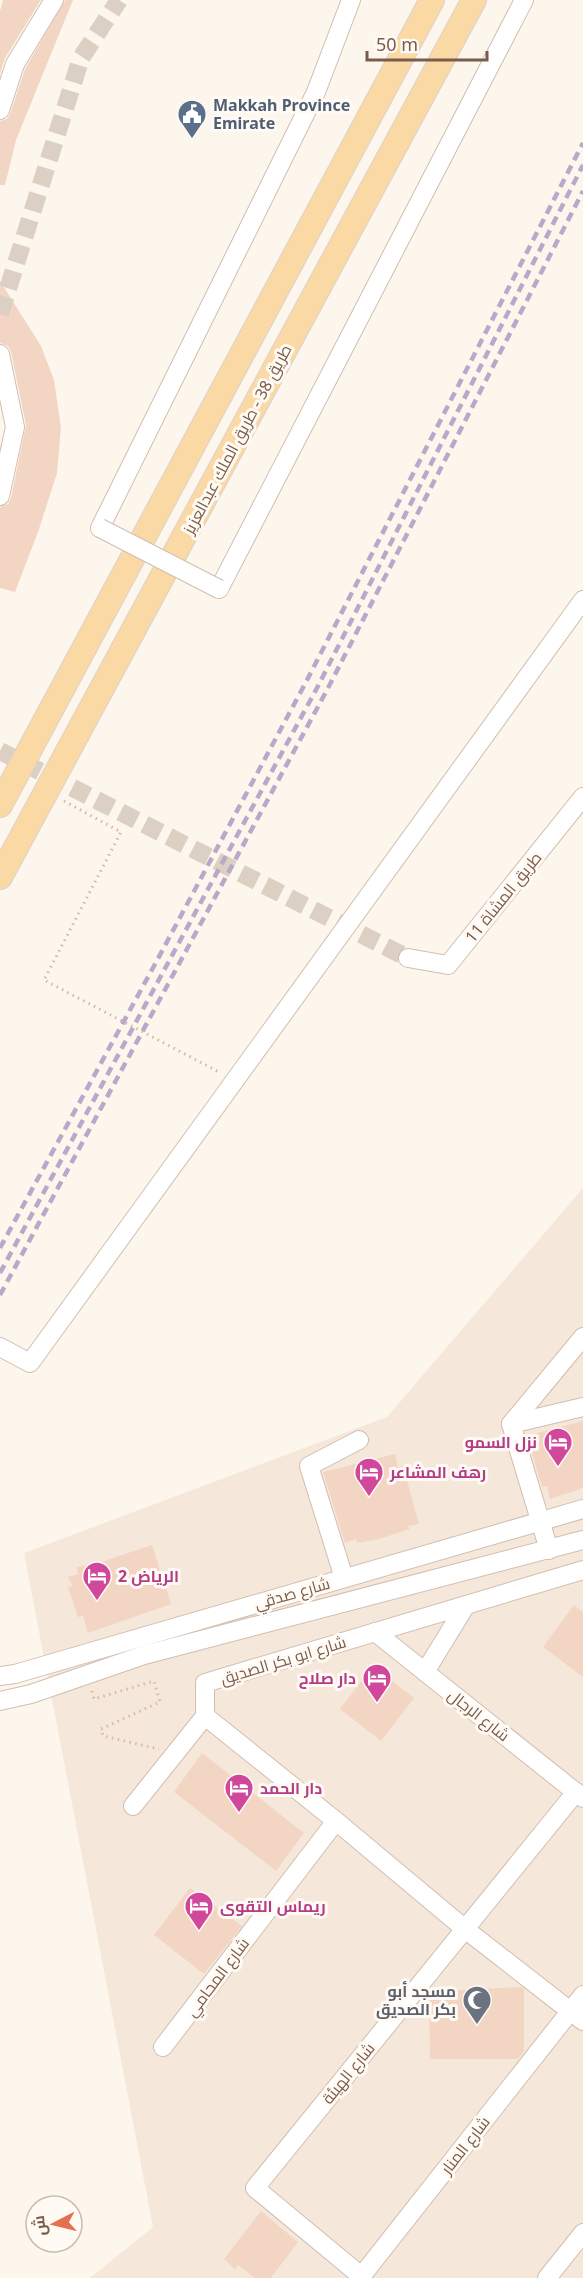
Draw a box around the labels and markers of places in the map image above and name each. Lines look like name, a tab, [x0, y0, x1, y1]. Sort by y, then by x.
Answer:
place label: Makkah Province Emirate	[213, 94, 350, 134]
public building icon: Makkah Province Emirate	[176, 98, 208, 140]
hotel icon: نزل السمو	[542, 1426, 574, 1468]
place label: نزل السمو	[465, 1431, 537, 1453]
hotel icon: رهف المشاعر	[353, 1456, 385, 1498]
place label: رهف المشاعر	[389, 1461, 486, 1483]
hotel icon: الرياض 2	[81, 1560, 113, 1602]
place label: الرياض 2	[118, 1565, 179, 1587]
hotel icon: دار صلاح	[361, 1662, 393, 1704]
place label: دار صلاح	[299, 1667, 356, 1689]
hotel icon: دار الحمد	[223, 1772, 255, 1814]
place label: دار الحمد	[260, 1777, 322, 1799]
hotel icon: ريماس التقوى	[183, 1890, 215, 1932]
place label: ريماس التقوى	[220, 1895, 326, 1917]
place label: مسجد أبو بكر الصديق	[376, 1980, 456, 2020]
mosque icon: مسجد أبو بكر الصديق	[461, 1984, 493, 2026]

